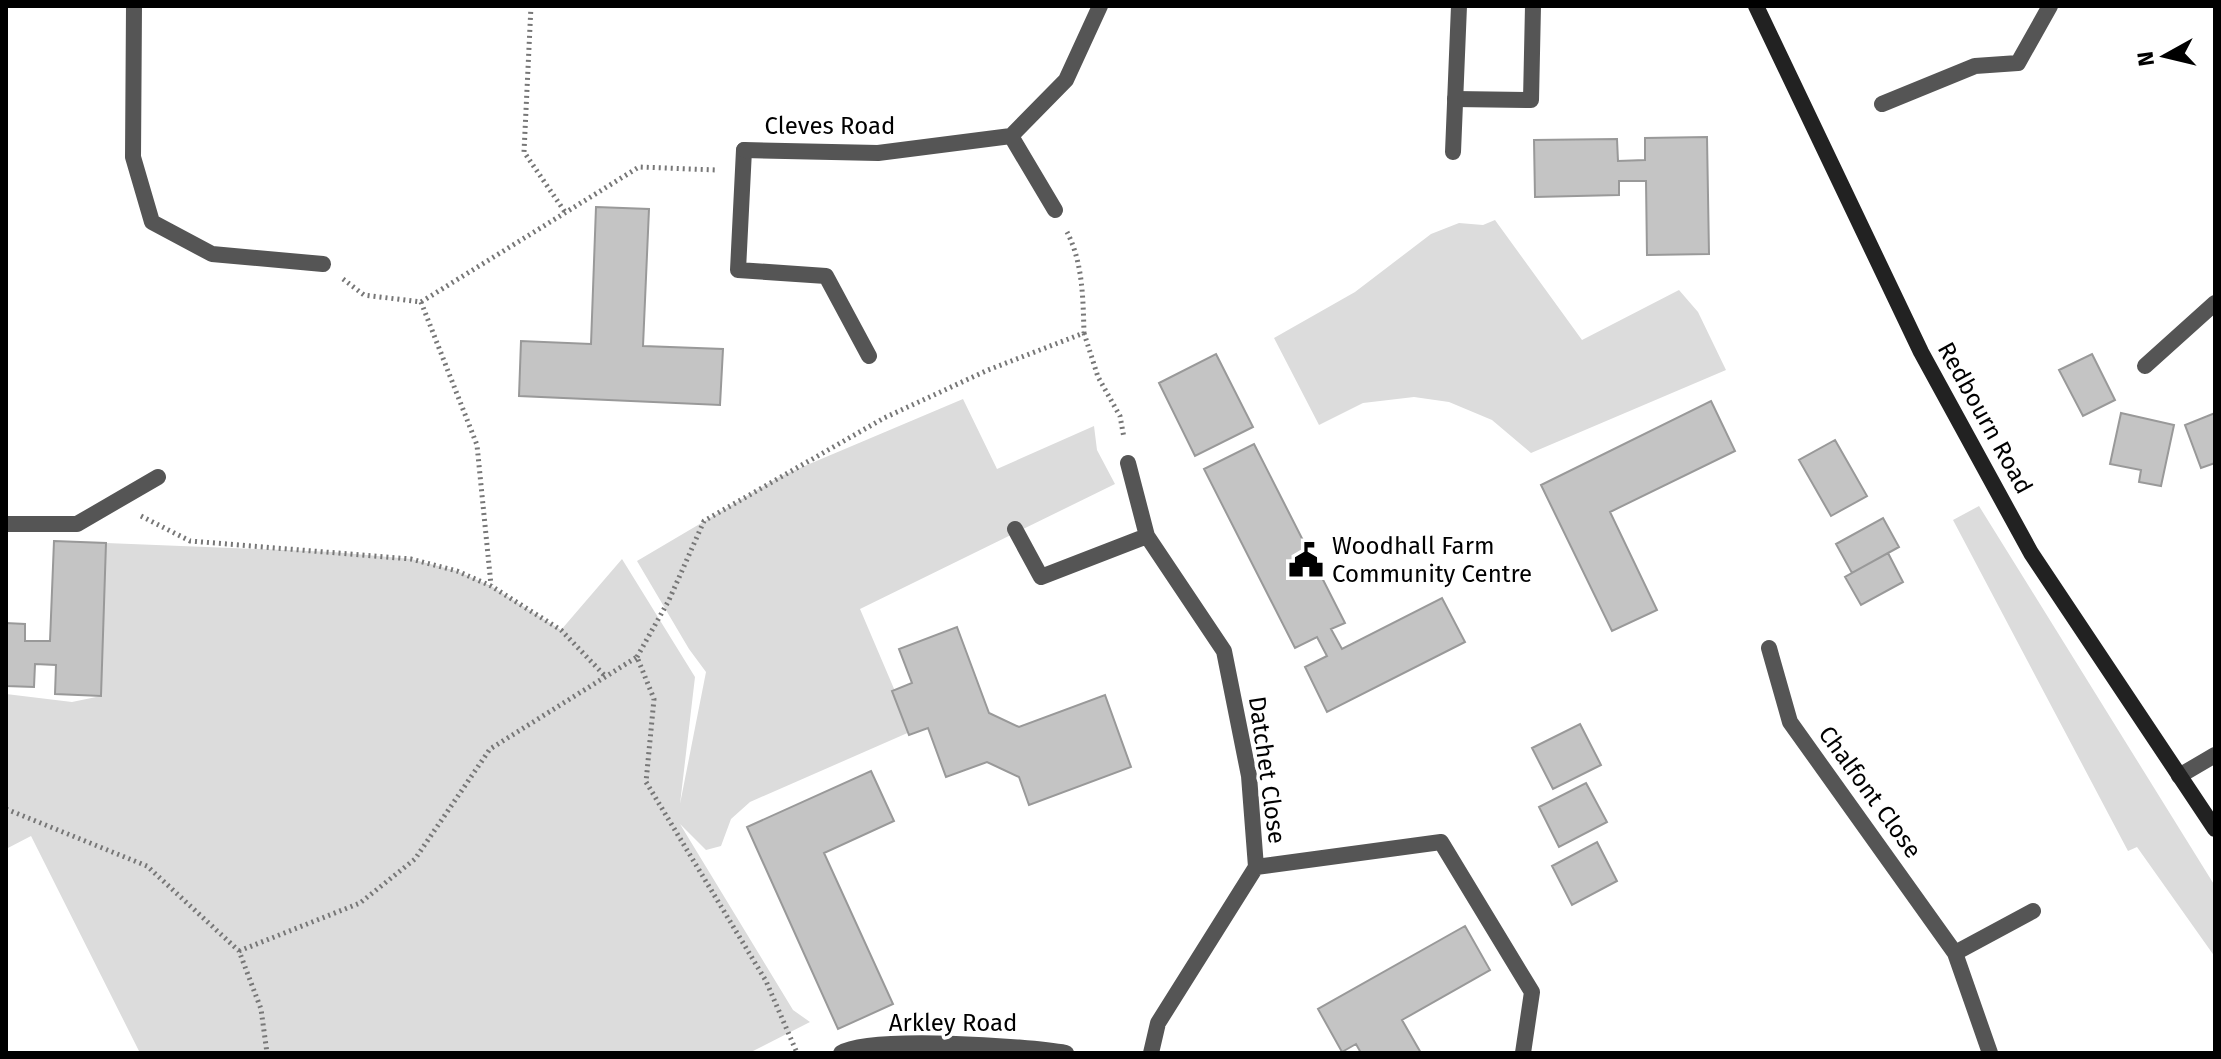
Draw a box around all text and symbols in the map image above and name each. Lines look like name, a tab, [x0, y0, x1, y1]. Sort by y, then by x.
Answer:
north arrow	[2125, 16, 2205, 96]
text: N	[2131, 50, 2160, 68]
street label: Cleves Road	[765, 112, 895, 140]
street label: Redbourn Road	[1932, 337, 2038, 499]
place label: Woodhall Farm Community Centre	[1332, 532, 1532, 588]
public building icon: Woodhall Farm Community Centre	[1287, 541, 1325, 579]
street label: Datchet Close	[1243, 694, 1291, 846]
street label: Chalfont Close	[1813, 720, 1927, 864]
street label: Arkley Road	[889, 1009, 1017, 1037]

